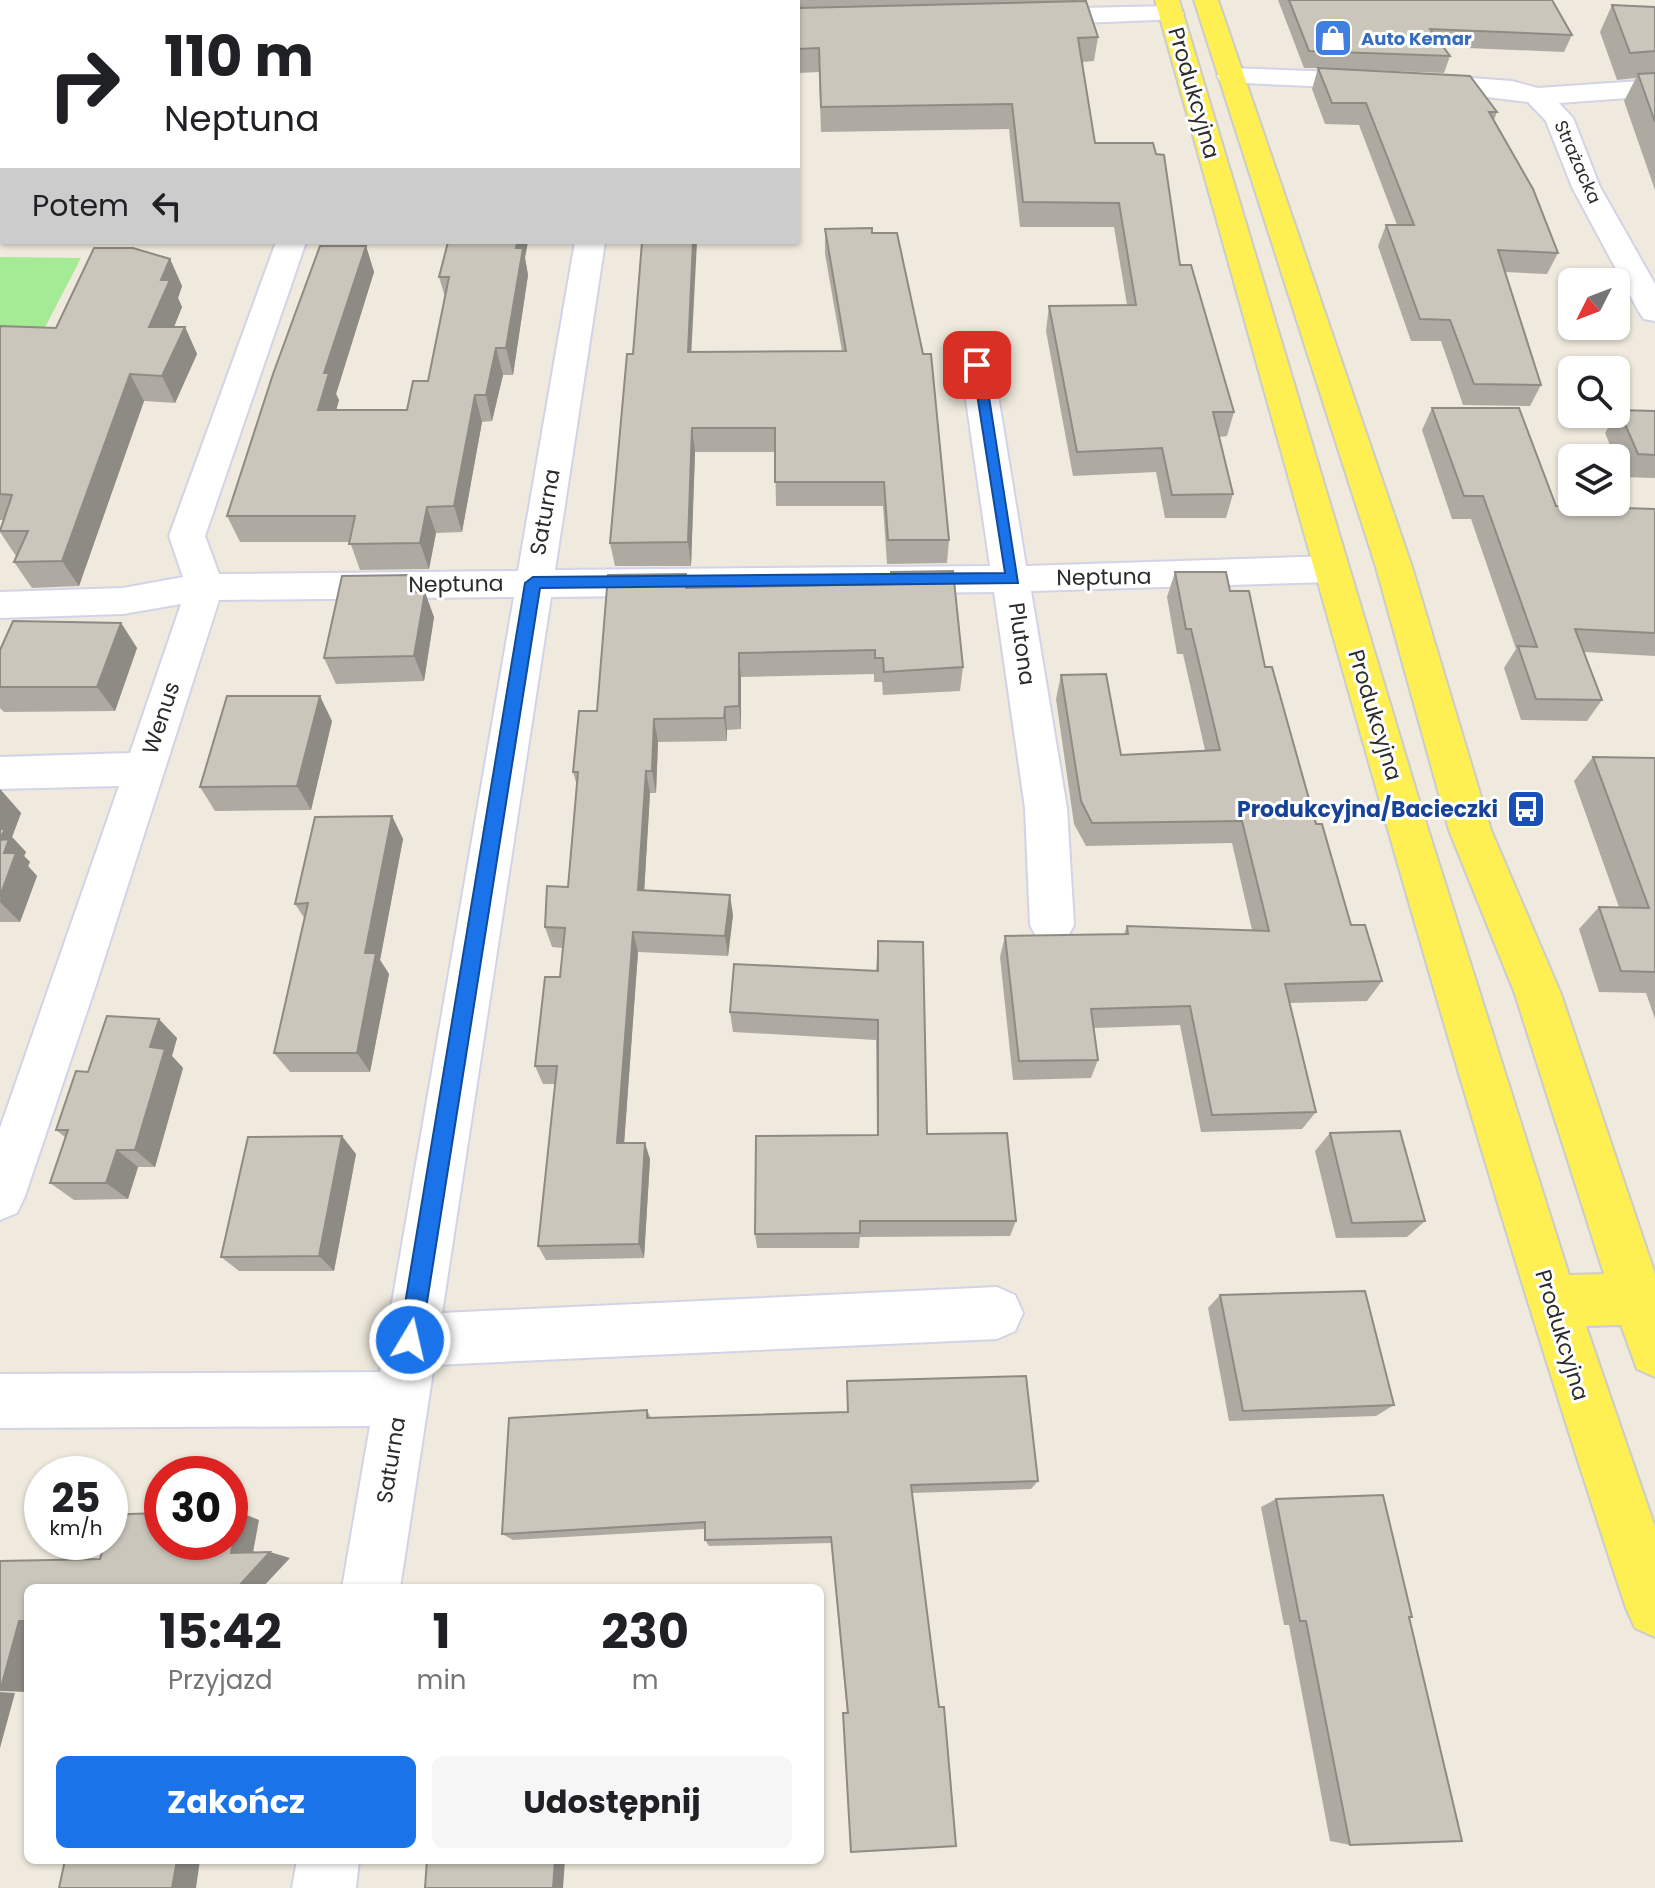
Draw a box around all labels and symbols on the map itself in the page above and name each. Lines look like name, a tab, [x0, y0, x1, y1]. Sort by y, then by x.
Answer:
shop icon: Auto Kemar	[1312, 17, 1354, 59]
street label: Produkcyjna	[1160, 24, 1228, 162]
place label: Auto Kemar	[1361, 26, 1472, 51]
street label: Strażacka	[1549, 116, 1607, 208]
north arrow	[1558, 268, 1630, 340]
pin	[943, 331, 1011, 399]
street label: Saturna	[522, 466, 568, 558]
street label: Neptuna	[1056, 561, 1152, 593]
street label: Neptuna	[408, 568, 504, 600]
street label: Plutona	[1001, 601, 1043, 687]
street label: Produkcyjna	[1340, 646, 1410, 784]
street label: Wenus	[135, 678, 187, 758]
bus stop icon: Produkcyjna/Bacieczki	[1505, 788, 1547, 830]
place label: Produkcyjna/Bacieczki	[1237, 794, 1498, 825]
street label: Produkcyjna	[1527, 1266, 1597, 1404]
position arrow	[368, 1298, 452, 1382]
street label: Saturna	[369, 1415, 413, 1505]
speed limit sign: 30	[144, 1456, 248, 1560]

